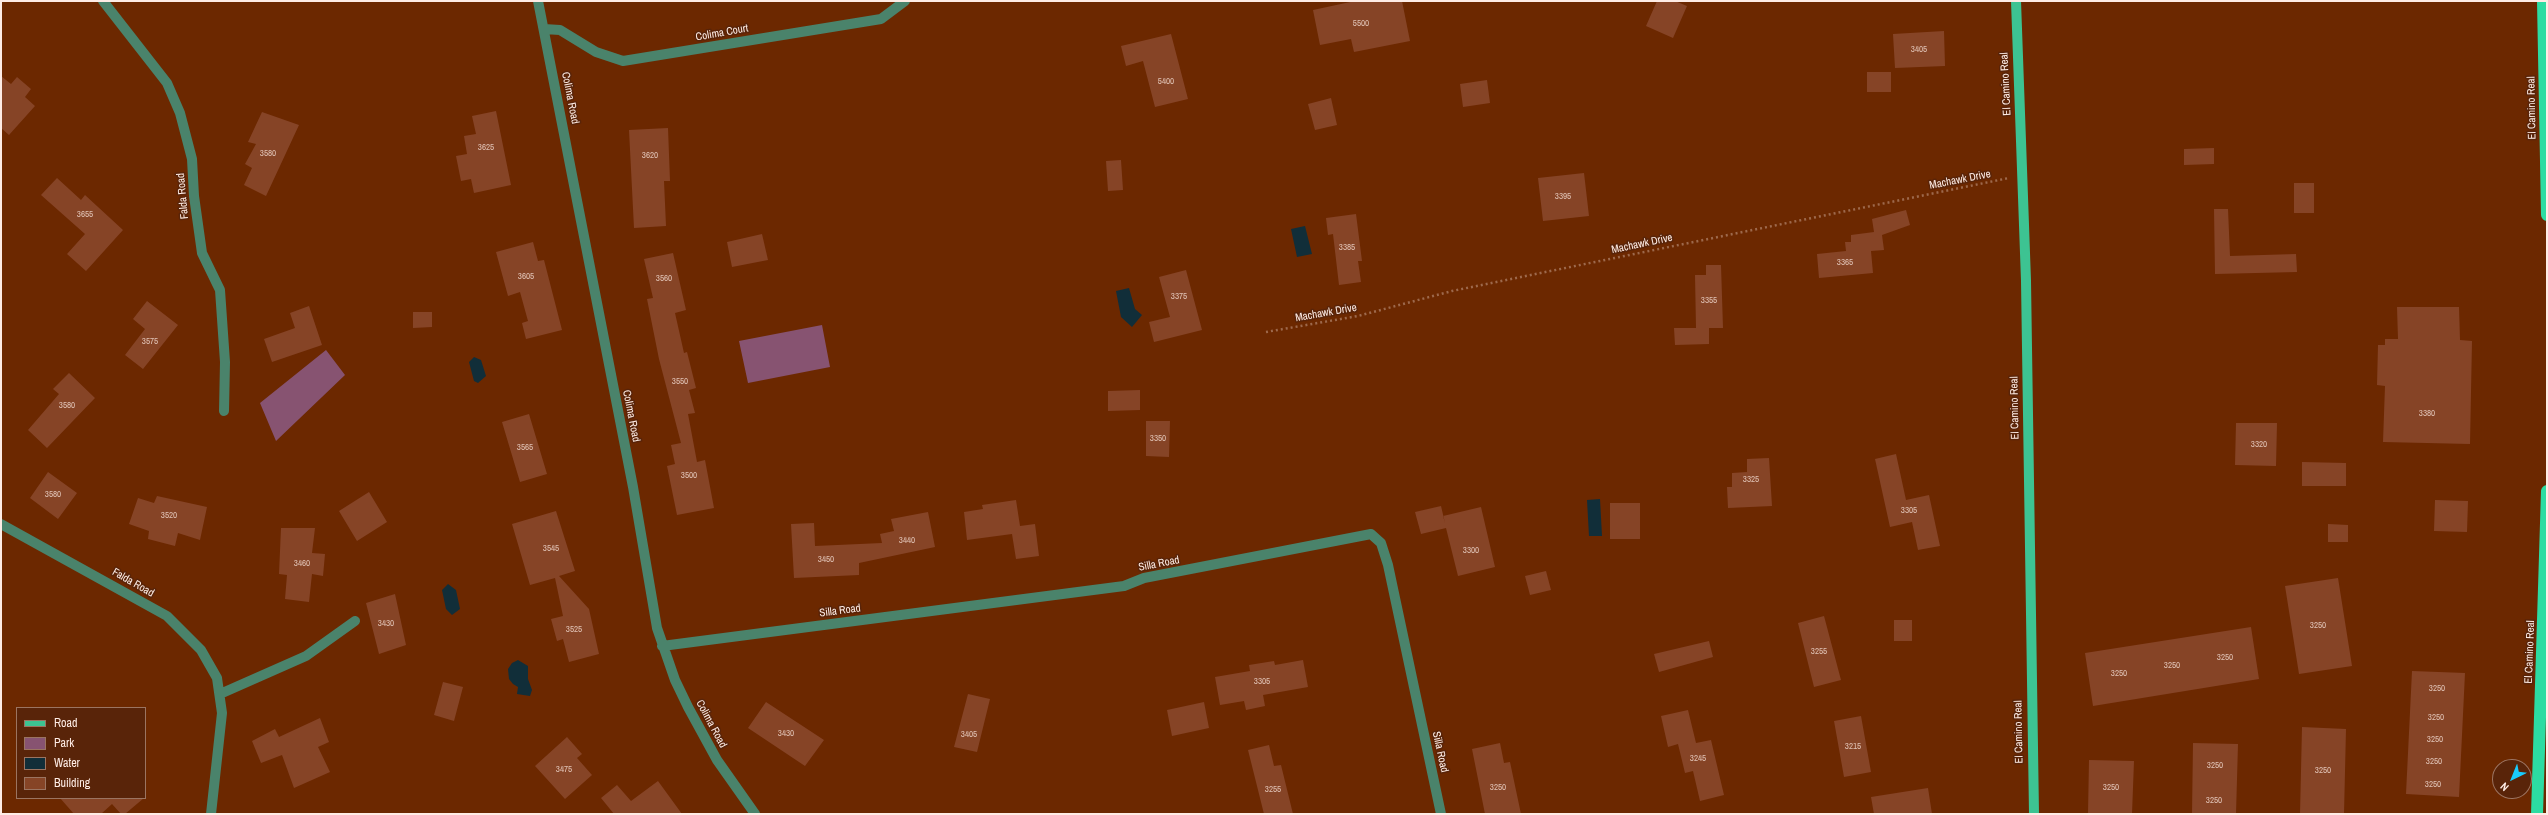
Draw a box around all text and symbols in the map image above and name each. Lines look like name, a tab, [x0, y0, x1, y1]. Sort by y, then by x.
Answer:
house number: 5500	[1353, 19, 1369, 29]
street label: Colima Court	[695, 22, 749, 44]
house number: 3405	[1911, 45, 1927, 55]
street label: El Camino Real	[1998, 52, 2014, 116]
street label: Colima Road	[558, 71, 582, 125]
street label: El Camino Real	[2525, 76, 2539, 140]
house number: 5400	[1158, 77, 1174, 87]
house number: 3625	[478, 143, 494, 153]
house number: 3580	[260, 149, 276, 159]
house number: 3620	[642, 151, 658, 161]
street label: Machawk Drive	[1928, 168, 1992, 192]
street label: Falda Road	[174, 172, 192, 220]
house number: 3395	[1555, 192, 1571, 202]
house number: 3655	[77, 210, 93, 220]
street label: Machawk Drive	[1610, 231, 1674, 257]
house number: 3385	[1339, 243, 1355, 253]
house number: 3365	[1837, 258, 1853, 268]
house number: 3605	[518, 272, 534, 282]
house number: 3560	[656, 274, 672, 284]
house number: 3375	[1171, 292, 1187, 302]
house number: 3355	[1701, 296, 1717, 306]
street label: Machawk Drive	[1294, 301, 1358, 325]
house number: 3575	[142, 337, 158, 347]
street label: El Camino Real	[2008, 376, 2022, 440]
house number: 3550	[672, 377, 688, 387]
street label: Colima Road	[619, 389, 643, 443]
house number: 3580	[59, 401, 75, 411]
house number: 3380	[2419, 409, 2435, 419]
house number: 3350	[1150, 434, 1166, 444]
house number: 3320	[2251, 440, 2267, 450]
house number: 3565	[517, 443, 533, 453]
house number: 3500	[681, 471, 697, 481]
house number: 3325	[1743, 475, 1759, 485]
house number: 3580	[45, 490, 61, 500]
house number: 3305	[1901, 506, 1917, 516]
house number: 3520	[161, 511, 177, 521]
house number: 3440	[899, 536, 915, 546]
house number: 3545	[543, 544, 559, 554]
house number: 3300	[1463, 546, 1479, 556]
street label: Silla Road	[1137, 554, 1181, 574]
house number: 3450	[818, 555, 834, 565]
house number: 3460	[294, 559, 310, 569]
street label: Falda Road	[110, 566, 156, 600]
street label: Silla Road	[819, 602, 861, 620]
house number: 3430	[378, 619, 394, 629]
street label: El Camino Real	[2522, 620, 2538, 684]
house number: 3250	[2310, 621, 2326, 631]
house number: 3525	[566, 625, 582, 635]
house number: 3255	[1811, 647, 1827, 657]
house number: 3250	[2217, 653, 2233, 663]
house number: 3250	[2164, 661, 2180, 671]
house number: 3250	[2111, 669, 2127, 679]
house number: 3305	[1254, 677, 1270, 687]
house number: 3250	[2429, 684, 2445, 694]
street label: Colima Road	[693, 698, 729, 750]
street label: El Camino Real	[2012, 700, 2026, 764]
legend	[16, 707, 146, 799]
house number: 3250	[2428, 713, 2444, 723]
text: Road	[54, 715, 78, 731]
house number: 3430	[778, 729, 794, 739]
house number: 3405	[961, 730, 977, 740]
street label: Silla Road	[1429, 730, 1451, 774]
text: Park	[54, 735, 74, 751]
house number: 3250	[2427, 735, 2443, 745]
house number: 3215	[1845, 742, 1861, 752]
house number: 3245	[1690, 754, 1706, 764]
text: Water	[54, 755, 80, 771]
house number: 3250	[2426, 757, 2442, 767]
north arrow	[2492, 759, 2532, 799]
house number: 3250	[2207, 761, 2223, 771]
house number: 3475	[556, 765, 572, 775]
house number: 3250	[2315, 766, 2331, 776]
text: Building	[54, 775, 90, 791]
house number: 3250	[2425, 780, 2441, 790]
text: N	[2497, 780, 2512, 794]
house number: 3250	[1490, 783, 1506, 793]
house number: 3250	[2103, 783, 2119, 793]
house number: 3255	[1265, 785, 1281, 795]
house number: 3250	[2206, 796, 2222, 806]

